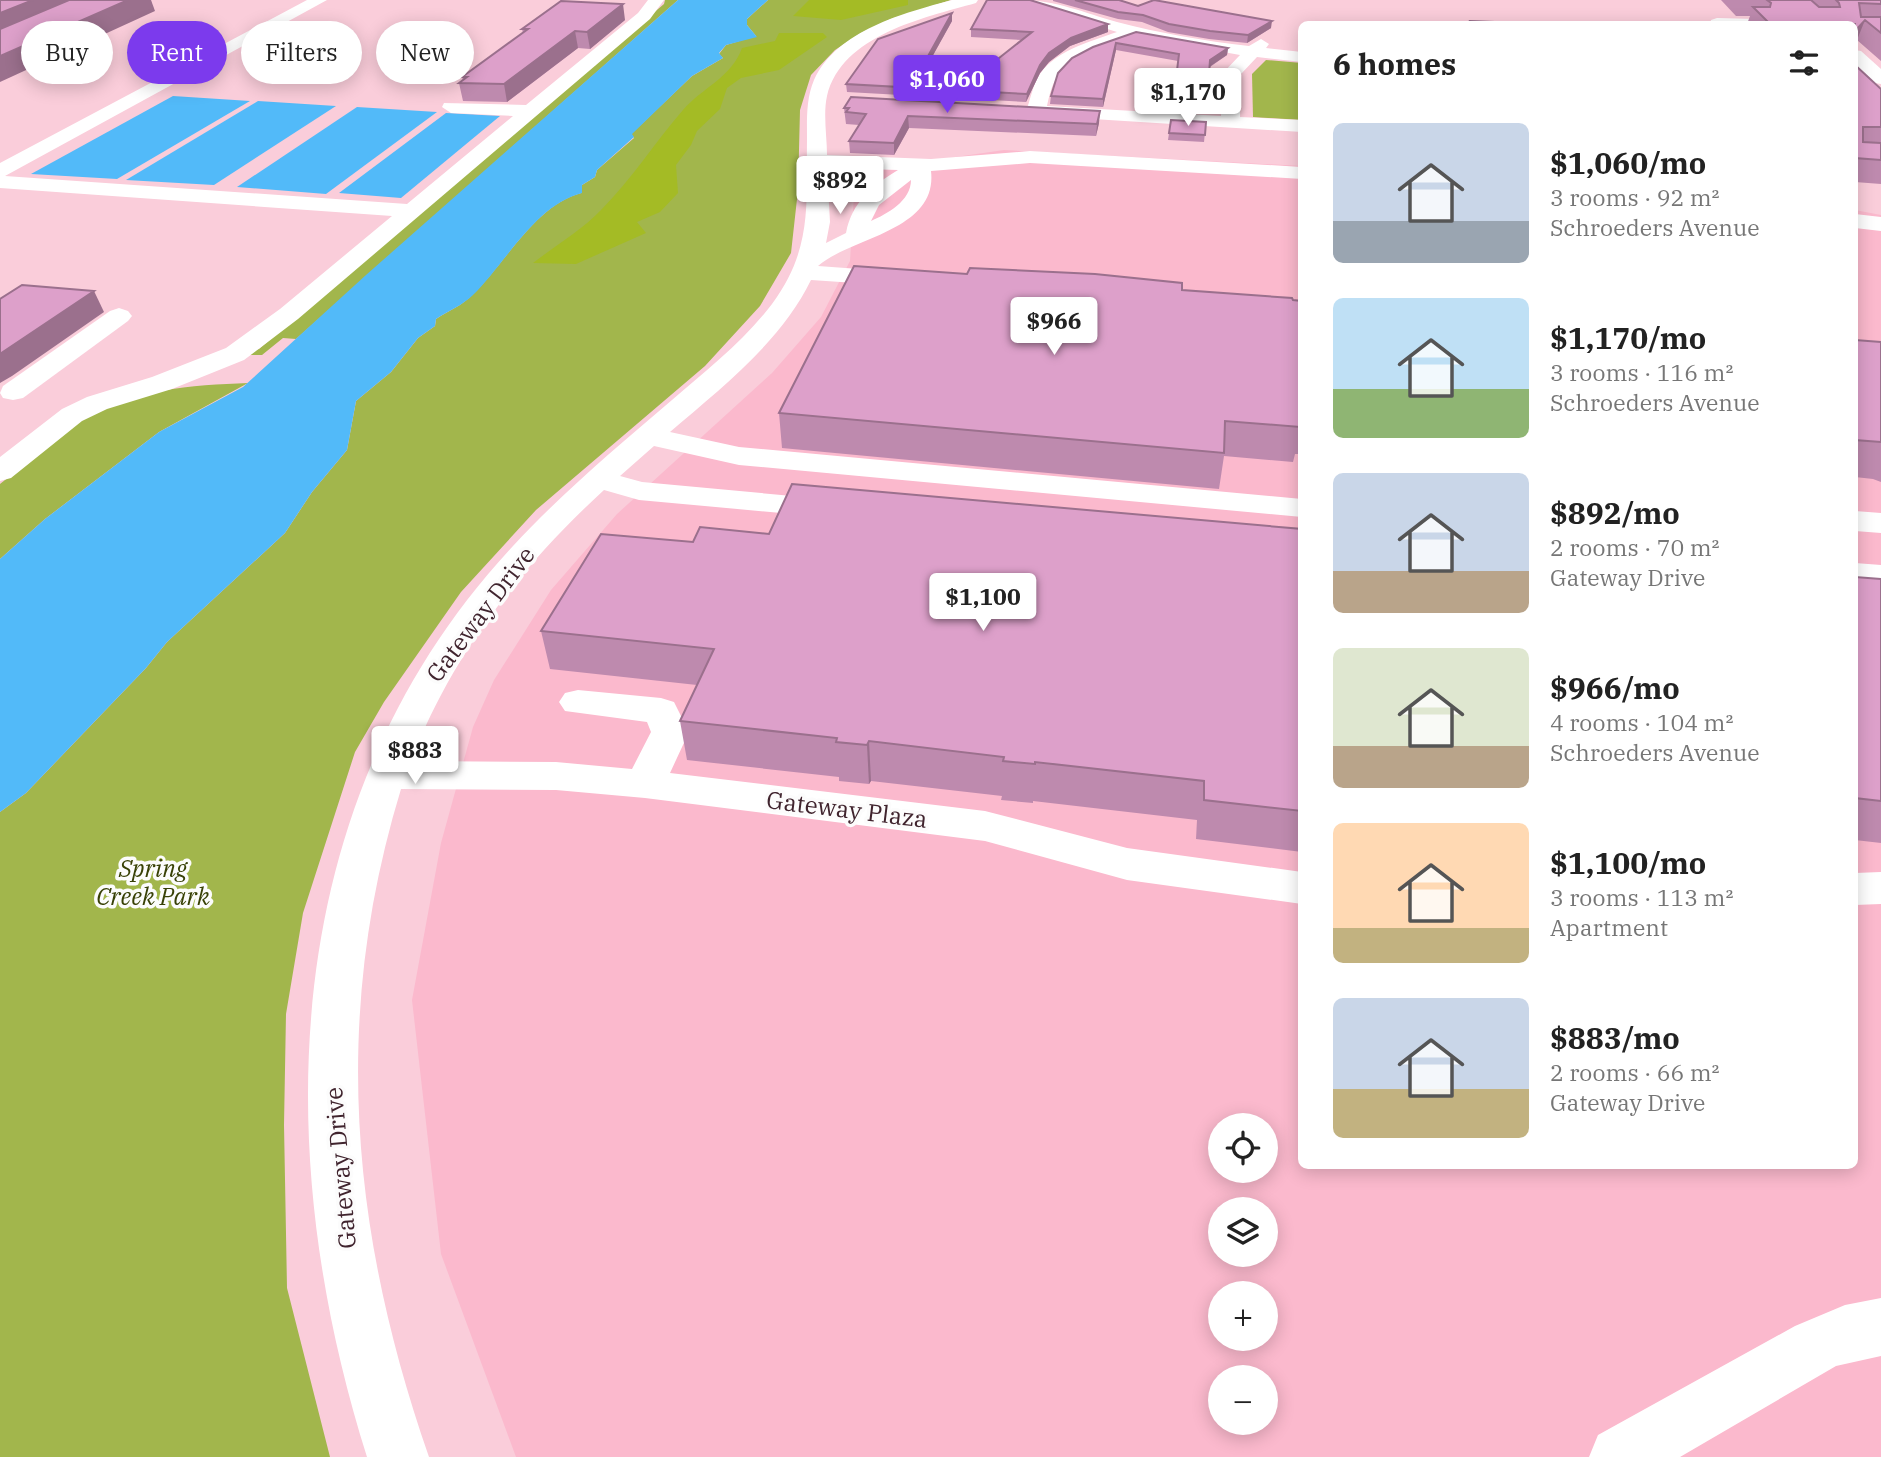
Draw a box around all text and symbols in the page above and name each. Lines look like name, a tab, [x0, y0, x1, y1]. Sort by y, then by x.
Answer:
chip: Buy	[21, 21, 113, 84]
chip: Rent	[127, 21, 227, 84]
chip: Filters	[241, 21, 362, 84]
chip: New	[376, 21, 474, 84]
text: 6 homes	[1333, 44, 1456, 83]
icon: filters	[1785, 44, 1823, 82]
pin: $1,060	[890, 55, 1004, 115]
text: $1,060	[909, 63, 985, 93]
pin: $1,170	[1131, 68, 1245, 128]
text: $1,170	[1150, 76, 1226, 106]
text: $1,060/mo	[1550, 143, 1706, 182]
icon: home	[1389, 151, 1473, 235]
pin: $892	[799, 156, 881, 216]
text: $892	[812, 164, 868, 194]
text: 3 rooms · 92 m²	[1550, 182, 1720, 212]
text: Schroeders Avenue	[1550, 212, 1760, 242]
pin: $966	[1013, 298, 1095, 357]
text: $966	[1026, 305, 1082, 335]
text: $1,170/mo	[1550, 318, 1706, 357]
icon: home	[1389, 326, 1473, 410]
text: 3 rooms · 116 m²	[1550, 357, 1733, 387]
text: Schroeders Avenue	[1550, 387, 1760, 417]
text: $892/mo	[1550, 493, 1680, 532]
icon: home	[1389, 501, 1473, 585]
text: 2 rooms · 70 m²	[1550, 532, 1720, 562]
street label: Gateway Drive	[418, 540, 542, 688]
text: Gateway Drive	[1550, 562, 1705, 592]
pin: $1,100	[926, 574, 1040, 633]
text: $1,100	[945, 581, 1021, 611]
text: $966/mo	[1550, 668, 1680, 707]
icon: home	[1389, 676, 1473, 760]
text: 4 rooms · 104 m²	[1550, 707, 1733, 737]
pin: $883	[374, 726, 456, 786]
text: $883	[387, 734, 443, 764]
text: Schroeders Avenue	[1550, 737, 1760, 767]
street label: Gateway Plaza	[765, 783, 929, 835]
text: $1,100/mo	[1550, 843, 1706, 882]
icon: home	[1389, 851, 1473, 935]
park label: Spring Creek Park	[96, 852, 210, 912]
text: 3 rooms · 113 m²	[1550, 882, 1733, 912]
text: Apartment	[1550, 912, 1668, 942]
text: $883/mo	[1550, 1018, 1680, 1057]
icon: home	[1389, 1026, 1473, 1110]
text: 2 rooms · 66 m²	[1550, 1057, 1720, 1087]
street label: Gateway Drive	[317, 1086, 363, 1250]
text: Gateway Drive	[1550, 1087, 1705, 1117]
map controls	[1208, 1113, 1278, 1435]
button: locate	[1208, 1113, 1278, 1183]
button: layers	[1208, 1197, 1278, 1267]
button: +	[1208, 1281, 1278, 1351]
button: −	[1208, 1365, 1278, 1435]

